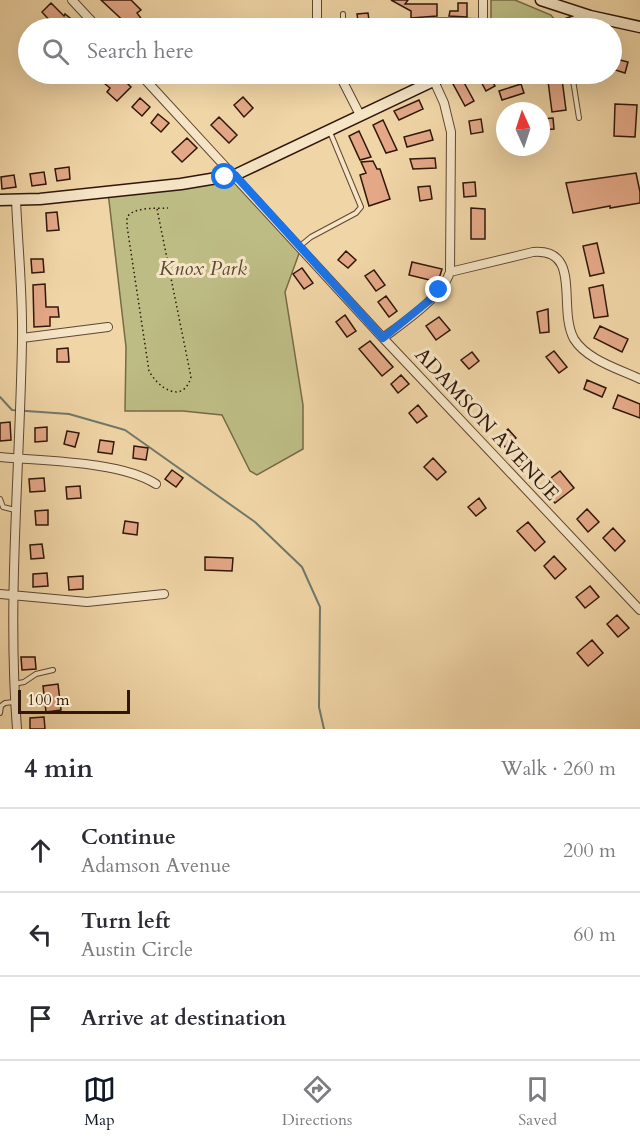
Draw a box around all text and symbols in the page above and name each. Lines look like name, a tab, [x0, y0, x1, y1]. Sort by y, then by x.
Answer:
search box	[18, 18, 622, 84]
icon: search	[39, 35, 72, 68]
text: Search here	[87, 36, 194, 66]
north arrow	[496, 102, 550, 156]
route start	[211, 163, 237, 189]
park label: Knox Park	[159, 255, 247, 282]
route end	[425, 276, 451, 302]
street label: ADAMSON AVENUE	[409, 342, 565, 506]
scale bar	[18, 687, 130, 714]
text: 100 m	[27, 689, 69, 711]
text: 4 min	[24, 751, 93, 786]
text: Walk · 260 m	[501, 755, 616, 782]
text: Continue	[81, 822, 176, 852]
icon: ahead	[24, 834, 57, 867]
text: 200 m	[563, 837, 616, 864]
text: Adamson Avenue	[81, 852, 231, 879]
text: Turn left	[81, 906, 170, 936]
icon: left	[24, 918, 57, 951]
text: 60 m	[573, 921, 616, 948]
text: Austin Circle	[81, 936, 193, 963]
icon: arrive	[24, 1002, 57, 1035]
text: Arrive at destination	[81, 1003, 286, 1033]
tab: Map	[83, 1073, 116, 1131]
tab: Directions	[282, 1073, 352, 1131]
tab: Saved	[518, 1073, 557, 1131]

